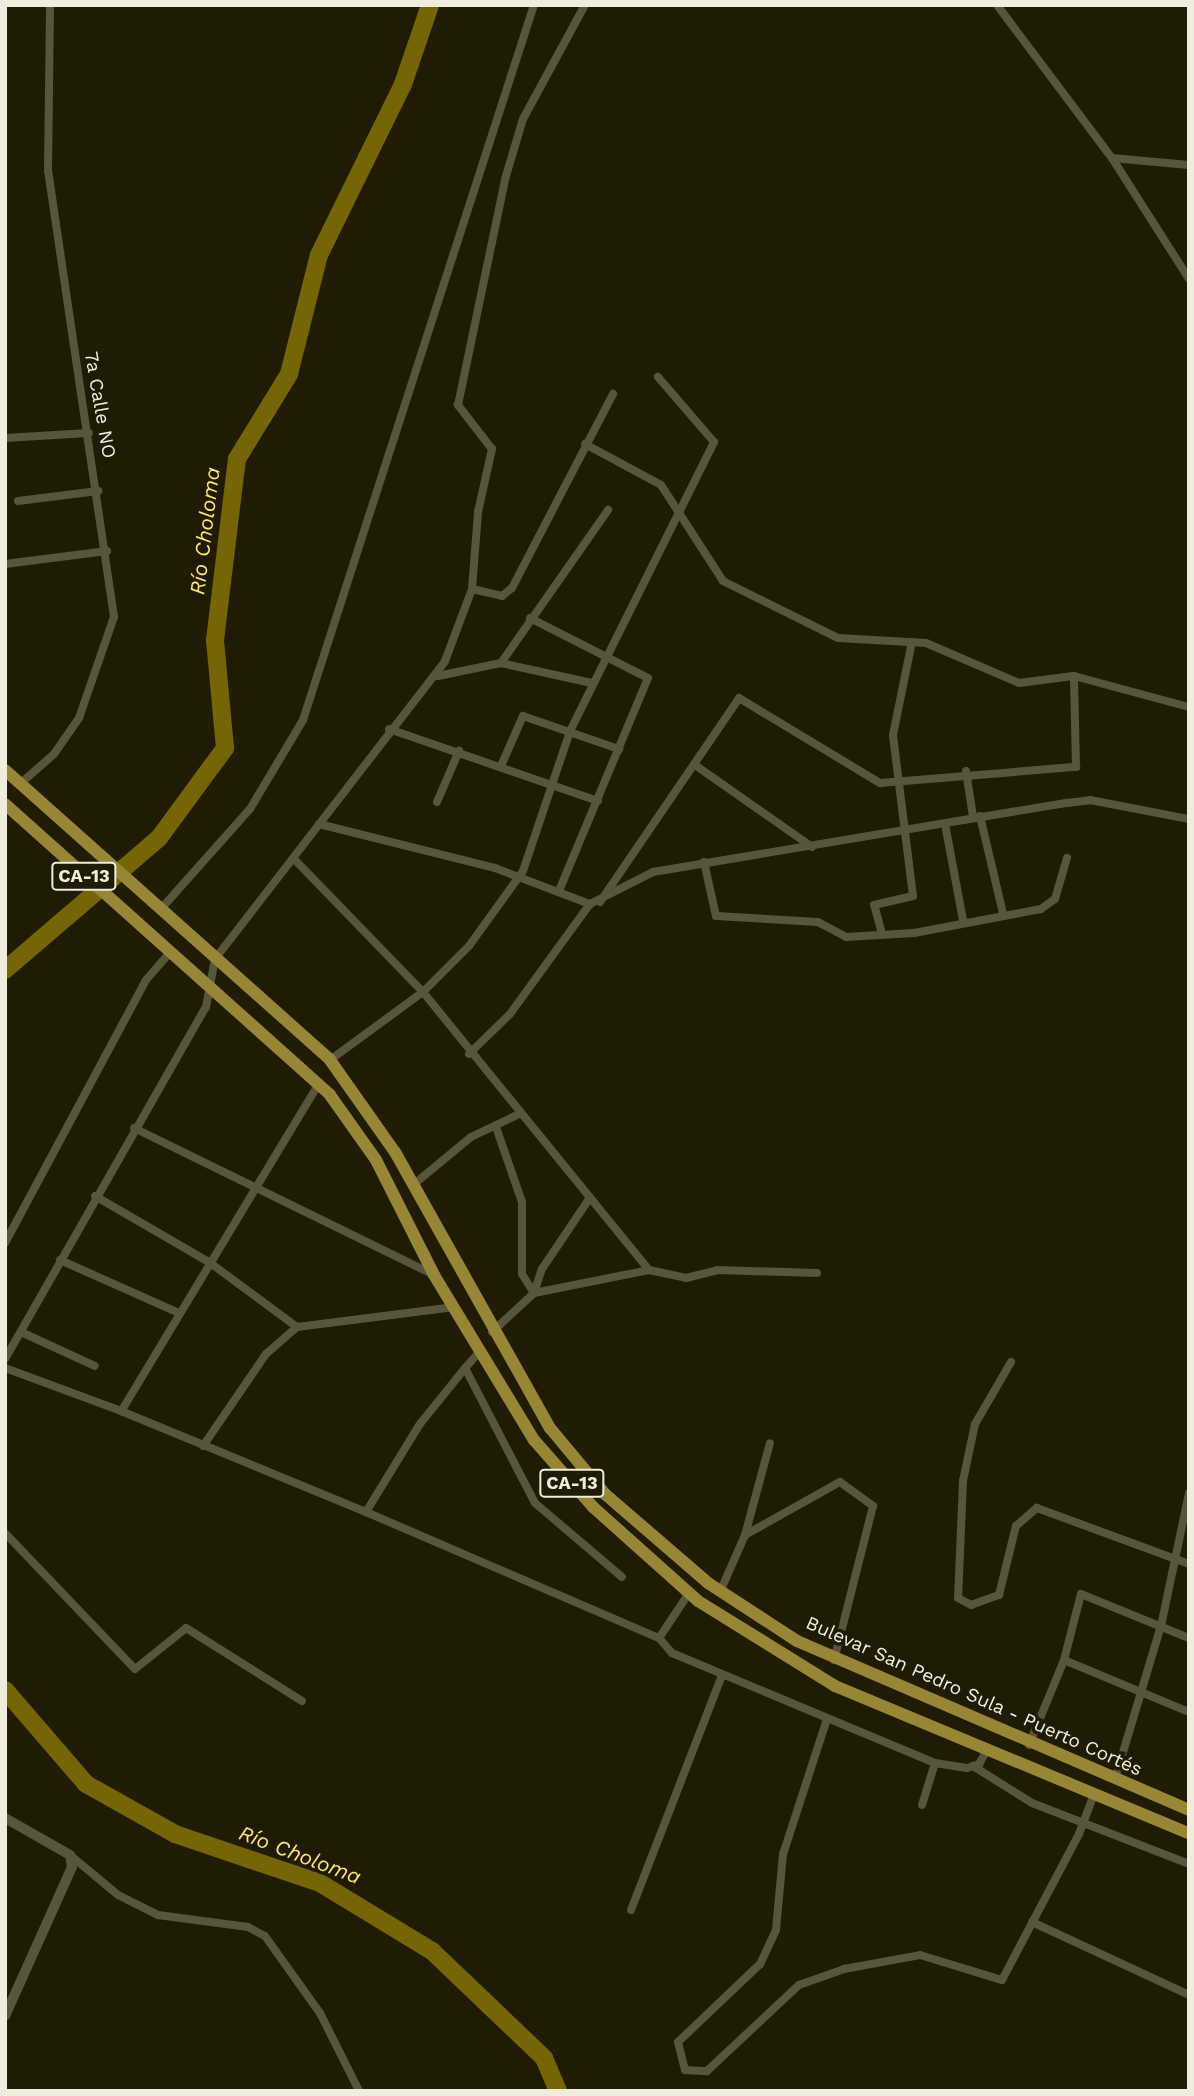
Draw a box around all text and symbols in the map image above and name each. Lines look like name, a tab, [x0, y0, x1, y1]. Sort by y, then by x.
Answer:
street label: 7a Calle NO	[79, 350, 121, 460]
water label: Río Choloma	[185, 466, 225, 596]
road number: CA-13	[51, 862, 117, 890]
road number: CA-13	[539, 1468, 605, 1498]
street label: Bulevar San Pedro Sula - Puerto Cortés	[802, 1611, 1146, 1781]
water label: Río Choloma	[236, 1820, 364, 1890]

